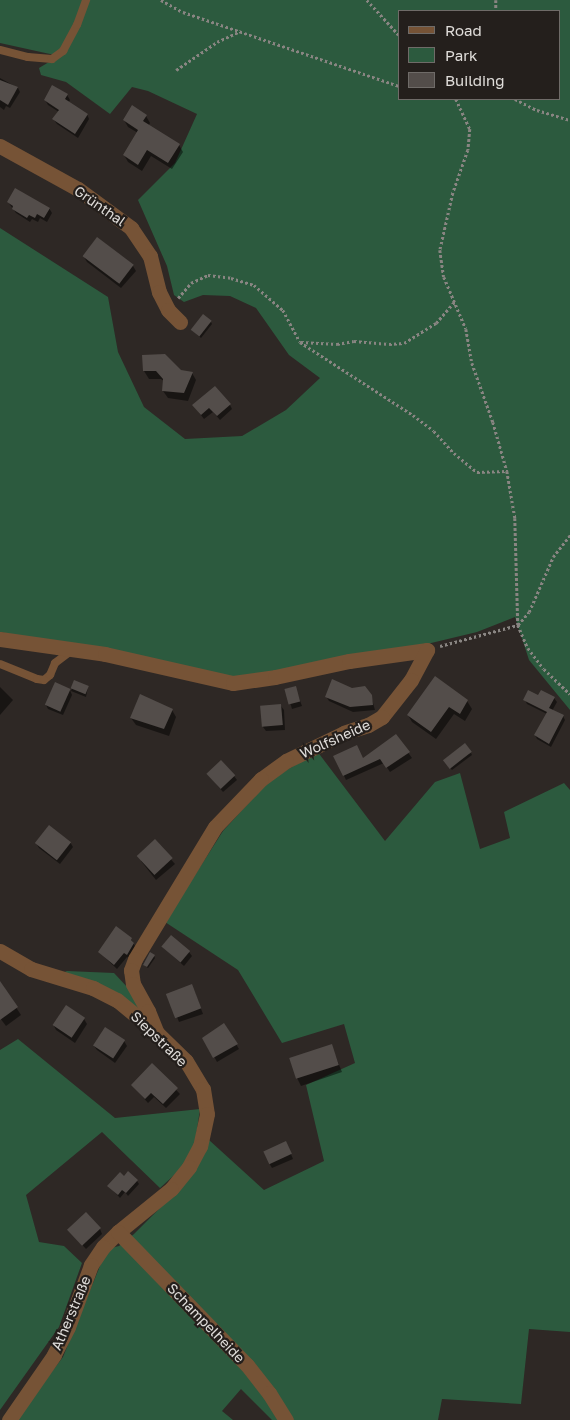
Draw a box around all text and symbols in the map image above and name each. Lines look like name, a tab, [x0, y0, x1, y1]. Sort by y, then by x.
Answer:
legend	[398, 10, 560, 100]
text: Road	[445, 21, 482, 39]
text: Park	[445, 46, 477, 64]
text: Building	[445, 71, 505, 89]
street label: Grünthal	[71, 182, 129, 230]
street label: Wolfsheide	[297, 716, 373, 762]
street label: Siepstraße	[127, 1008, 191, 1070]
street label: Atherstraße	[48, 1273, 94, 1353]
street label: Schampelheide	[164, 1280, 248, 1366]

